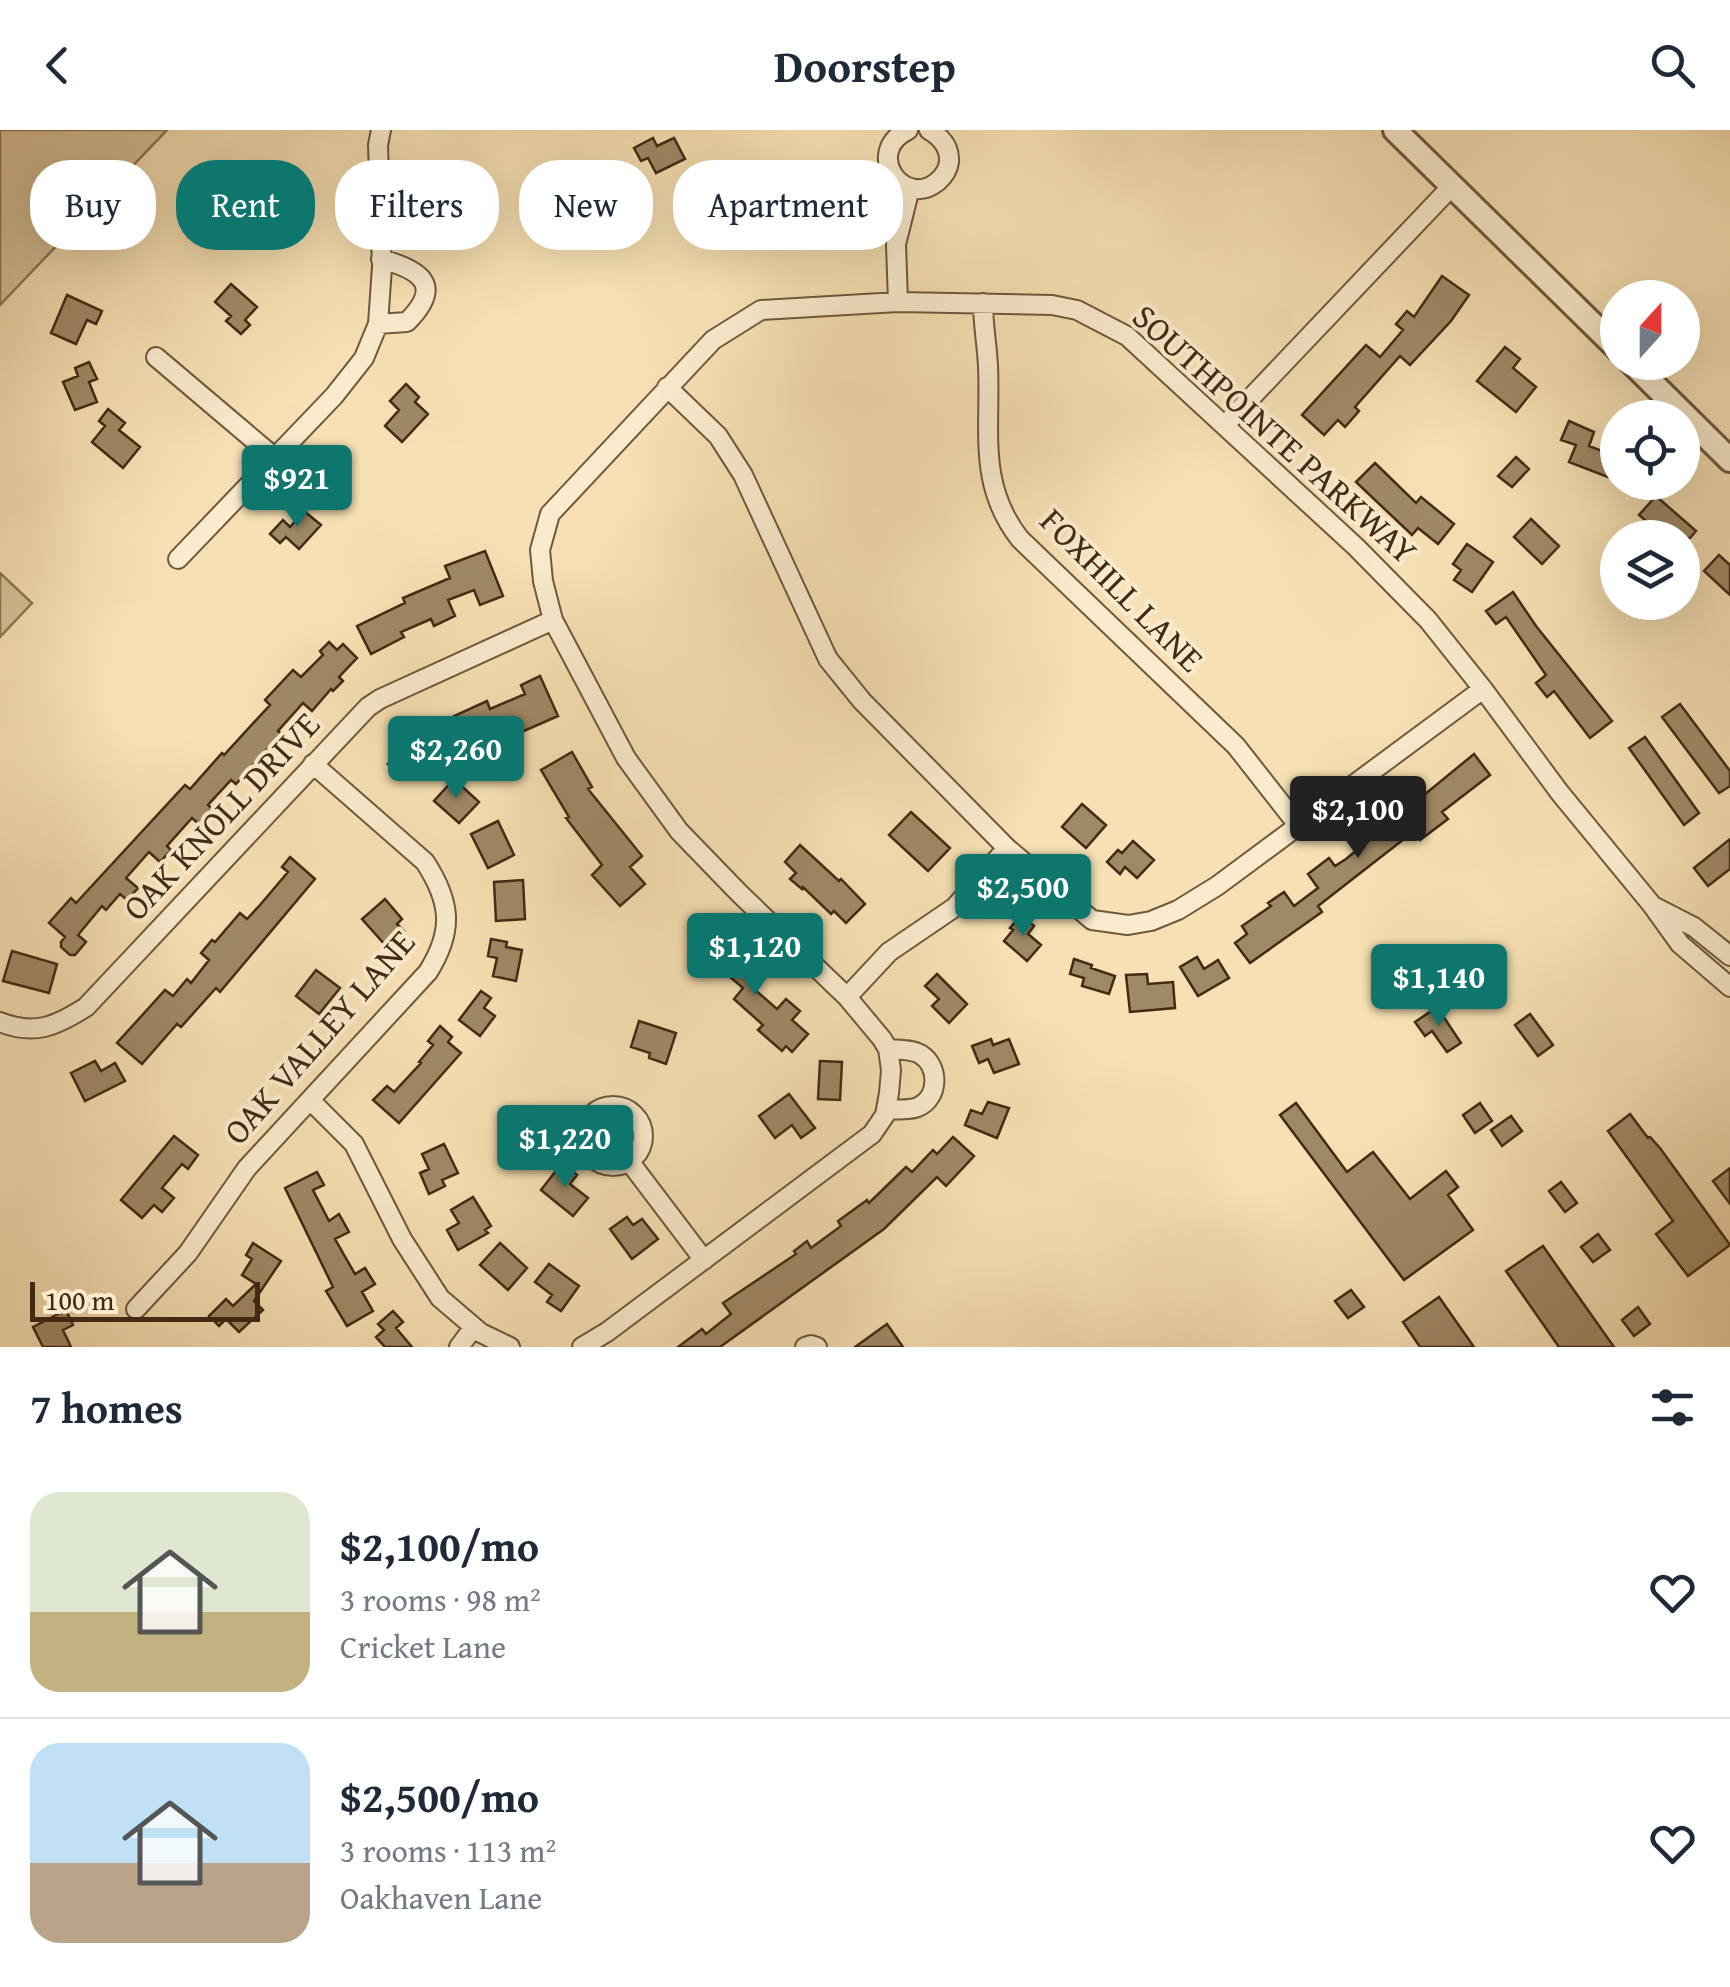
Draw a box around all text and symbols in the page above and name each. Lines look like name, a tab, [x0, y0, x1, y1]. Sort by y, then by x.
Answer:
text: Doorstep	[774, 33, 956, 98]
icon: back	[30, 38, 85, 93]
icon: search	[1645, 38, 1700, 93]
chip: Buy	[30, 160, 156, 250]
chip: Rent	[176, 160, 315, 250]
chip: Filters	[335, 160, 499, 250]
chip: New	[519, 160, 653, 250]
chip: Apartment	[673, 160, 903, 250]
north arrow	[1600, 280, 1700, 380]
map controls	[1600, 280, 1700, 620]
street label: SOUTHPOINTE PARKWAY	[1122, 292, 1429, 576]
button: locate	[1600, 400, 1700, 500]
pin: $921	[238, 445, 356, 530]
text: $921	[264, 454, 330, 501]
street label: FOXHILL LANE	[1029, 496, 1216, 683]
button: layers	[1600, 520, 1700, 620]
street label: OAK KNOLL DRIVE	[110, 700, 331, 932]
pin: $2,260	[375, 716, 537, 801]
text: $2,260	[410, 725, 502, 772]
pin: $2,100	[1277, 776, 1439, 861]
text: $2,100	[1312, 785, 1404, 832]
pin: $2,500	[942, 854, 1104, 939]
text: $2,500	[977, 863, 1069, 910]
pin: $1,120	[674, 913, 836, 998]
street label: OAK VALLEY LANE	[211, 918, 426, 1155]
text: $1,120	[709, 922, 801, 969]
pin: $1,140	[1358, 944, 1520, 1029]
text: $1,140	[1393, 953, 1485, 1000]
pin: $1,220	[484, 1105, 646, 1190]
text: $1,220	[519, 1114, 611, 1161]
scale bar	[30, 1277, 260, 1322]
text: 100 m	[45, 1279, 114, 1320]
text: 7 homes	[30, 1377, 183, 1438]
icon: filters	[1645, 1380, 1700, 1435]
text: $2,100/mo	[340, 1515, 539, 1576]
icon: home	[110, 1532, 230, 1652]
icon: heart	[1645, 1565, 1700, 1620]
text: 3 rooms · 98 m²	[340, 1576, 541, 1623]
text: Cricket Lane	[340, 1623, 506, 1670]
text: $2,500/mo	[340, 1766, 539, 1827]
icon: home	[110, 1783, 230, 1903]
icon: heart	[1645, 1816, 1700, 1871]
text: 3 rooms · 113 m²	[340, 1827, 556, 1874]
text: Oakhaven Lane	[340, 1874, 542, 1921]

